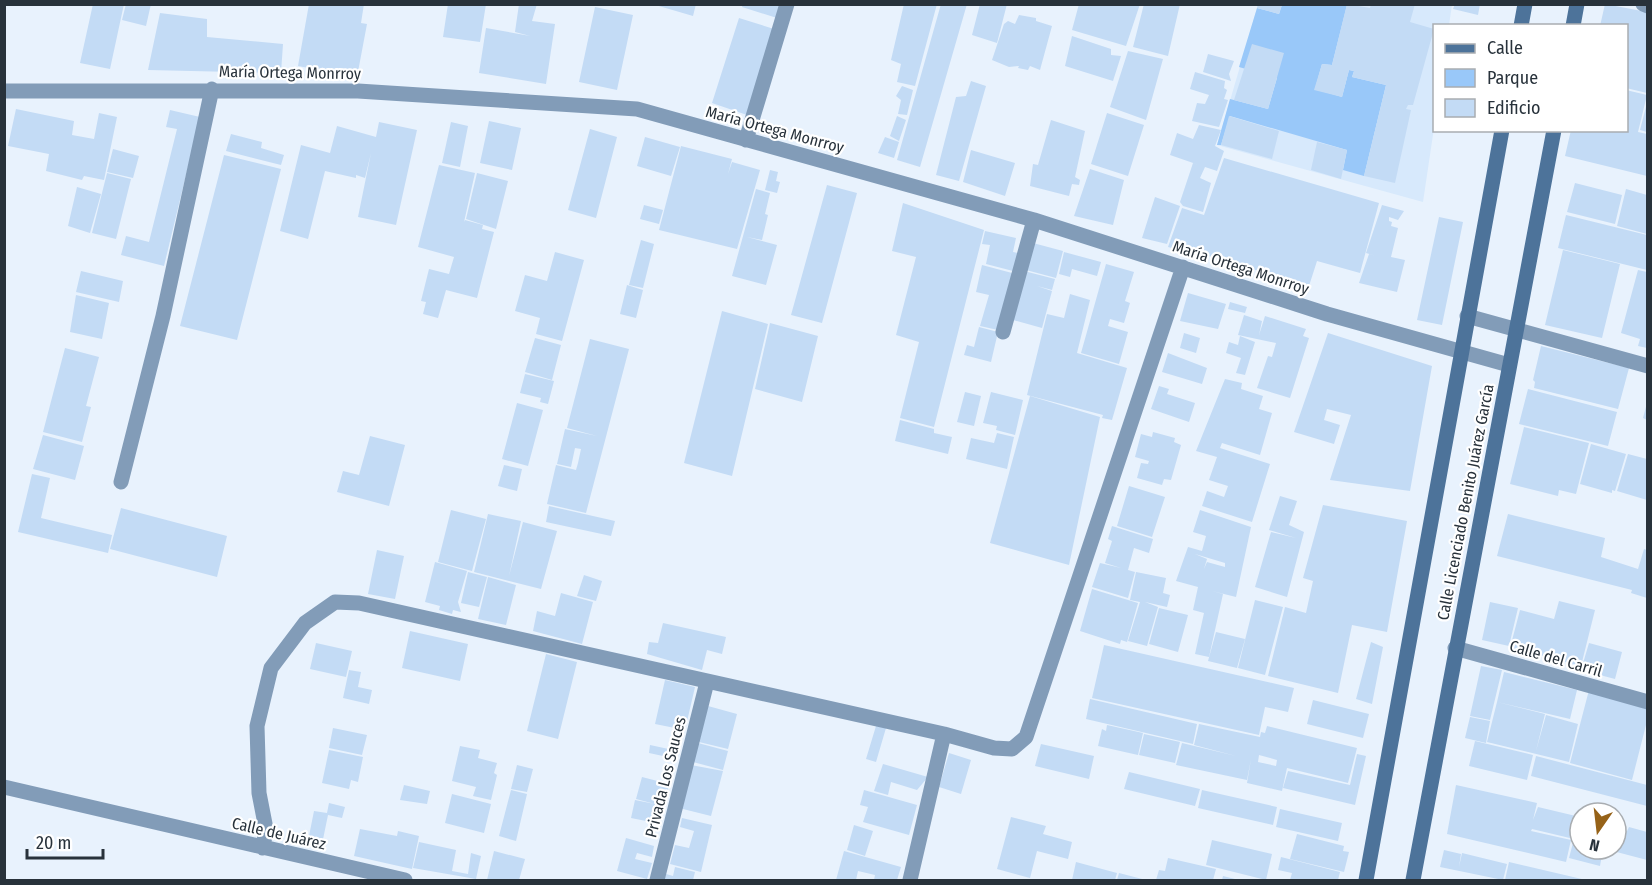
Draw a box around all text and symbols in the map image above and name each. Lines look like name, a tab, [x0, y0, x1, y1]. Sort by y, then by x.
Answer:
legend	[1433, 24, 1628, 132]
text: Calle	[1487, 37, 1523, 59]
street label: María Ortega Monrroy	[219, 62, 362, 83]
text: Parque	[1487, 67, 1538, 89]
text: Edificio	[1487, 97, 1540, 119]
street label: María Ortega Monrroy	[704, 102, 847, 157]
street label: María Ortega Monrroy	[1170, 236, 1312, 299]
street label: Calle Licenciado Benito Juárez García	[1433, 382, 1498, 622]
street label: Calle del Carril	[1507, 636, 1604, 681]
street label: Privada Los Sauces	[641, 715, 690, 839]
north arrow	[1568, 801, 1628, 861]
street label: Calle de Juárez	[230, 813, 328, 854]
scale bar	[27, 822, 104, 860]
text: 20 m	[36, 832, 71, 854]
text: N	[1588, 835, 1601, 855]

